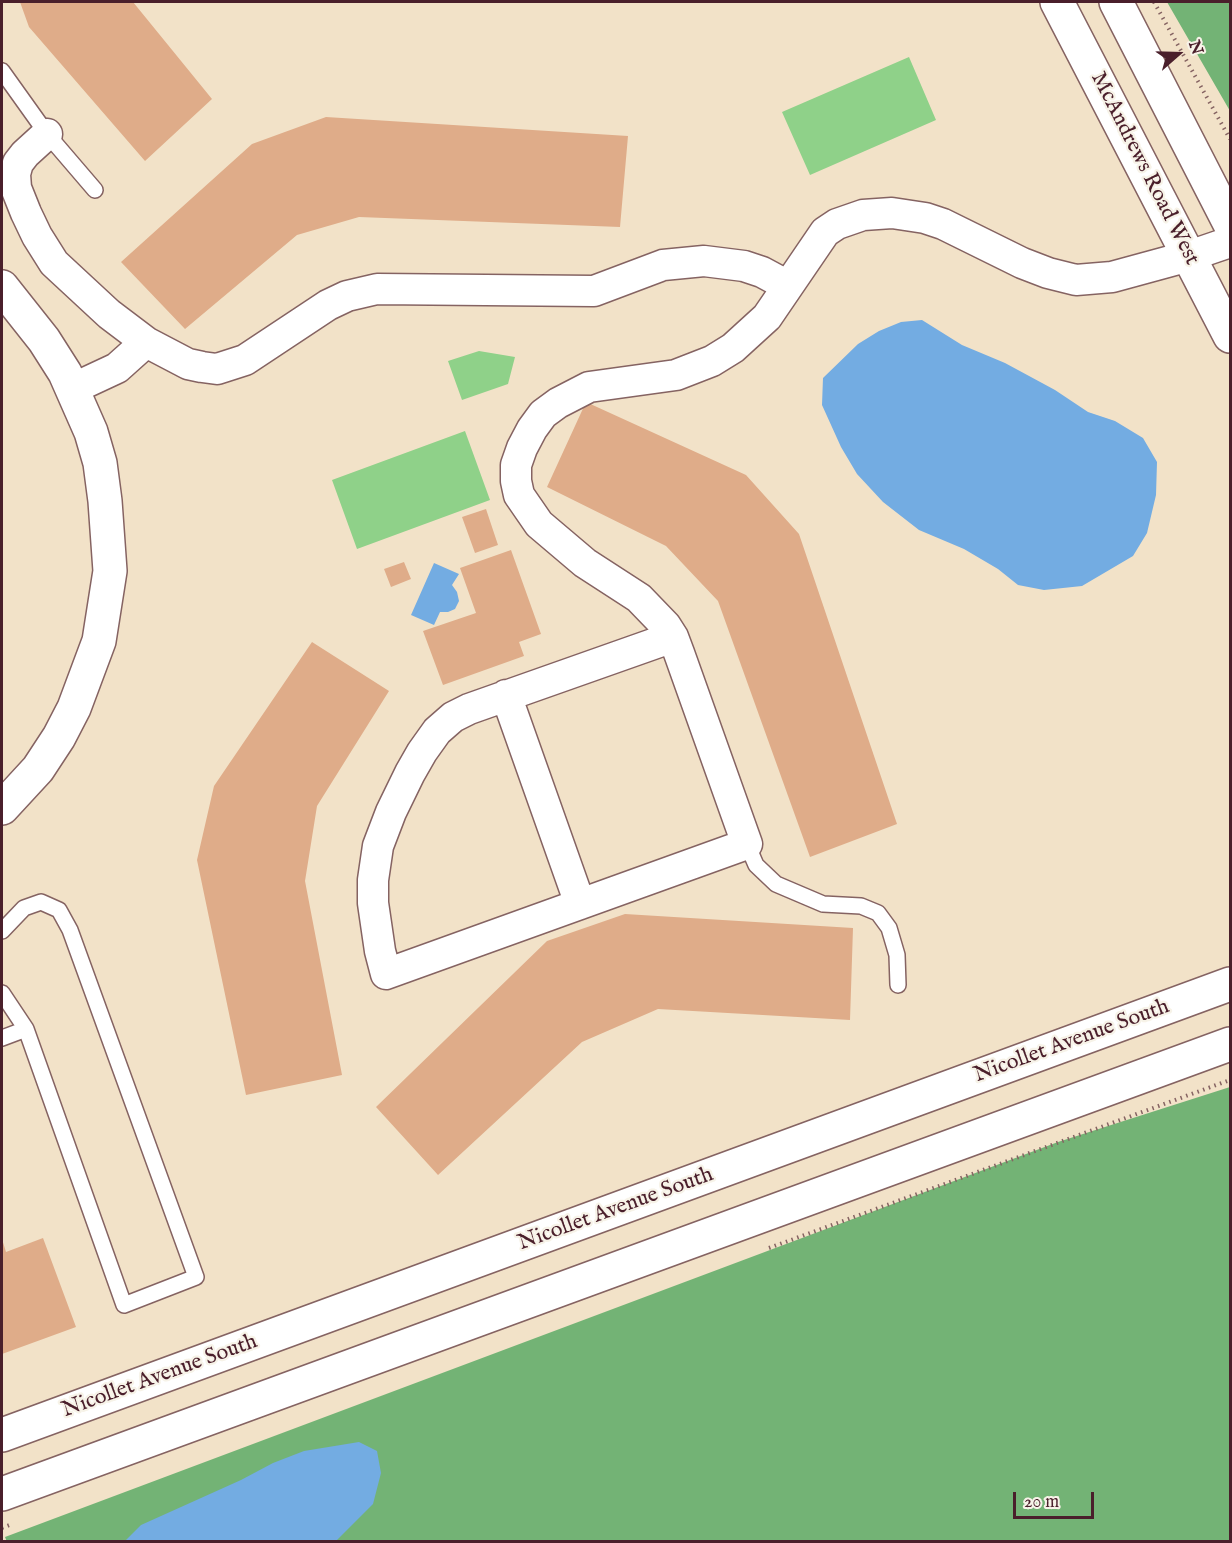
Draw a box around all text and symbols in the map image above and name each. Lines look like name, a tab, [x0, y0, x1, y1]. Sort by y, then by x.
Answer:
north arrow	[1148, 24, 1208, 84]
text: N	[1183, 38, 1207, 58]
street label: McAndrews Road West	[1084, 68, 1204, 270]
street label: Nicollet Avenue South	[971, 994, 1173, 1090]
street label: Nicollet Avenue South	[515, 1162, 717, 1258]
street label: Nicollet Avenue South	[59, 1329, 261, 1425]
scale bar	[1016, 1480, 1097, 1518]
text: 20 m	[1024, 1491, 1059, 1514]

